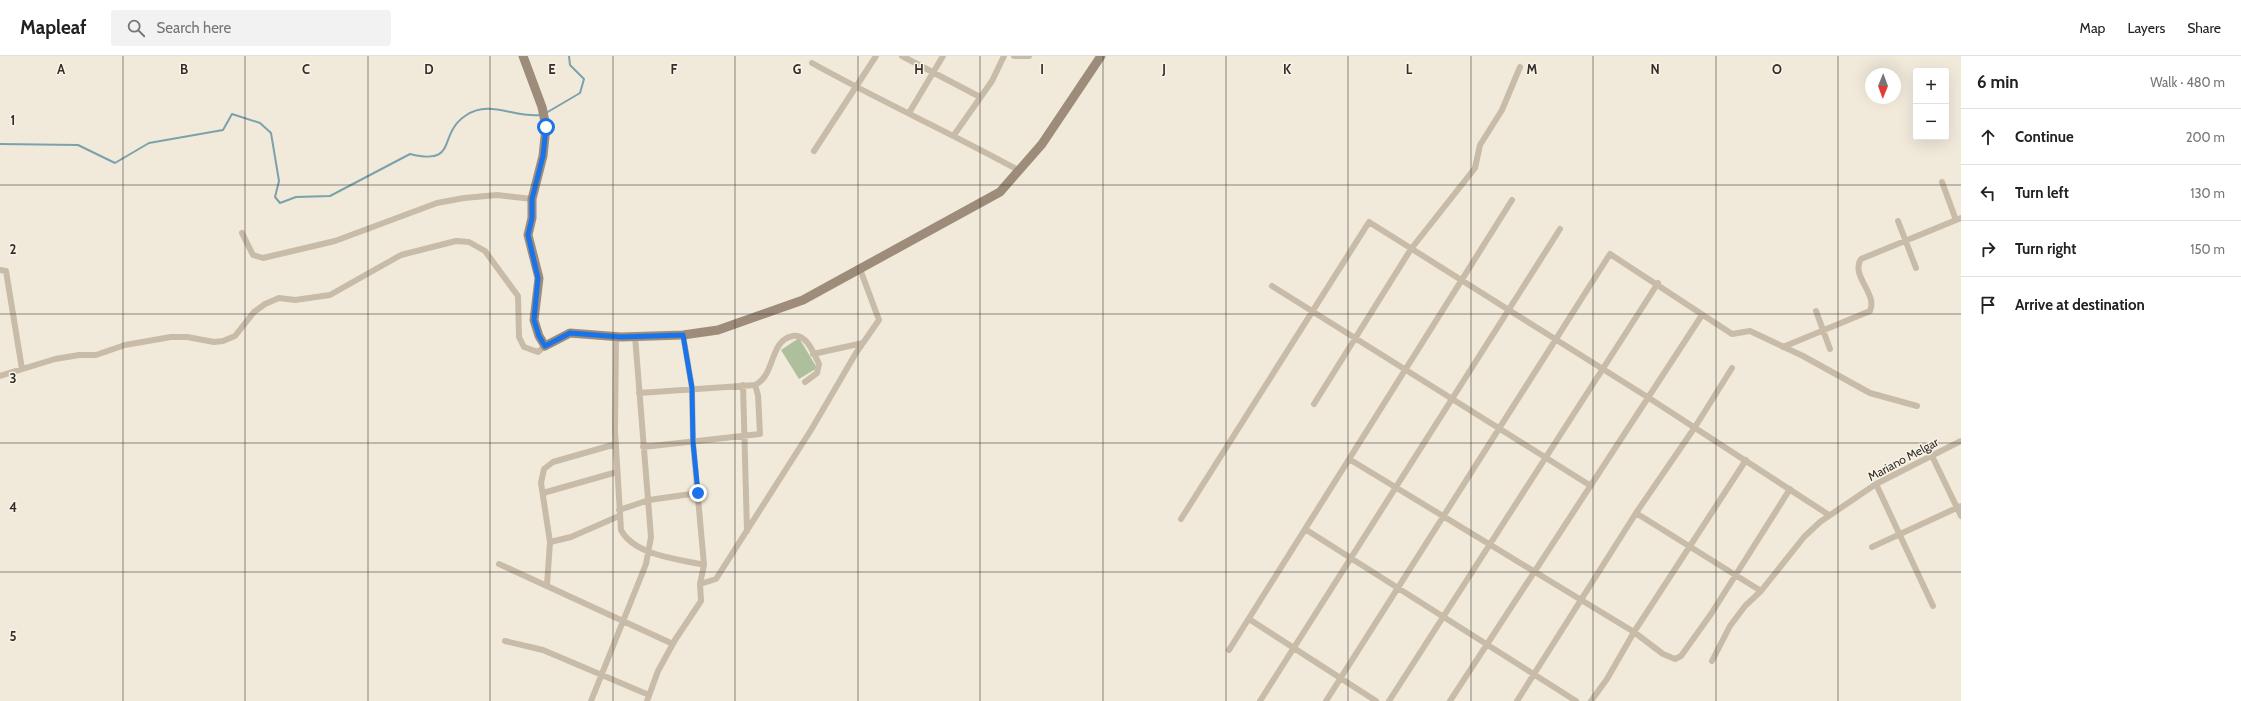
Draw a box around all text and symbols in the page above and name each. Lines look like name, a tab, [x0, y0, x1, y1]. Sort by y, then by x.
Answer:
search box	[111, 10, 391, 46]
text: Mapleaf	[20, 16, 87, 39]
icon: search	[125, 17, 147, 39]
text: Search here	[157, 19, 231, 37]
text: Map	[2080, 19, 2105, 37]
text: Layers	[2127, 19, 2165, 37]
text: Share	[2187, 19, 2221, 37]
text: A	[57, 61, 66, 77]
text: B	[180, 61, 188, 77]
text: C	[302, 61, 310, 77]
text: D	[424, 61, 434, 77]
text: E	[548, 61, 556, 77]
text: F	[671, 61, 678, 77]
text: G	[793, 61, 802, 77]
text: H	[914, 61, 924, 77]
text: I	[1040, 61, 1044, 77]
text: J	[1161, 61, 1166, 77]
text: K	[1283, 61, 1292, 77]
text: L	[1406, 61, 1413, 77]
text: M	[1527, 61, 1538, 77]
text: N	[1650, 61, 1660, 77]
text: O	[1772, 61, 1782, 77]
north arrow	[1865, 68, 1901, 104]
map controls	[1913, 68, 1949, 140]
button: +	[1913, 68, 1949, 104]
text: 6 min	[1977, 72, 2019, 92]
text: Walk · 480 m	[2150, 74, 2225, 90]
button: −	[1913, 104, 1949, 140]
text: 1	[11, 112, 15, 128]
route start	[537, 118, 555, 136]
icon: ahead	[1977, 126, 1999, 148]
text: Continue	[2015, 128, 2074, 146]
text: 200 m	[2186, 129, 2225, 145]
icon: left	[1977, 182, 1999, 204]
text: Turn left	[2015, 184, 2069, 202]
text: 130 m	[2190, 185, 2225, 201]
icon: right	[1977, 238, 1999, 260]
text: Turn right	[2015, 240, 2076, 258]
text: 2	[10, 241, 17, 257]
text: 150 m	[2190, 241, 2225, 257]
icon: arrive	[1977, 294, 1999, 316]
text: Arrive at destination	[2015, 296, 2145, 314]
text: 3	[9, 370, 17, 386]
street label: Mariano Melgar	[1865, 434, 1941, 484]
route end	[689, 484, 707, 502]
text: 4	[9, 499, 17, 515]
text: 5	[10, 628, 17, 644]

